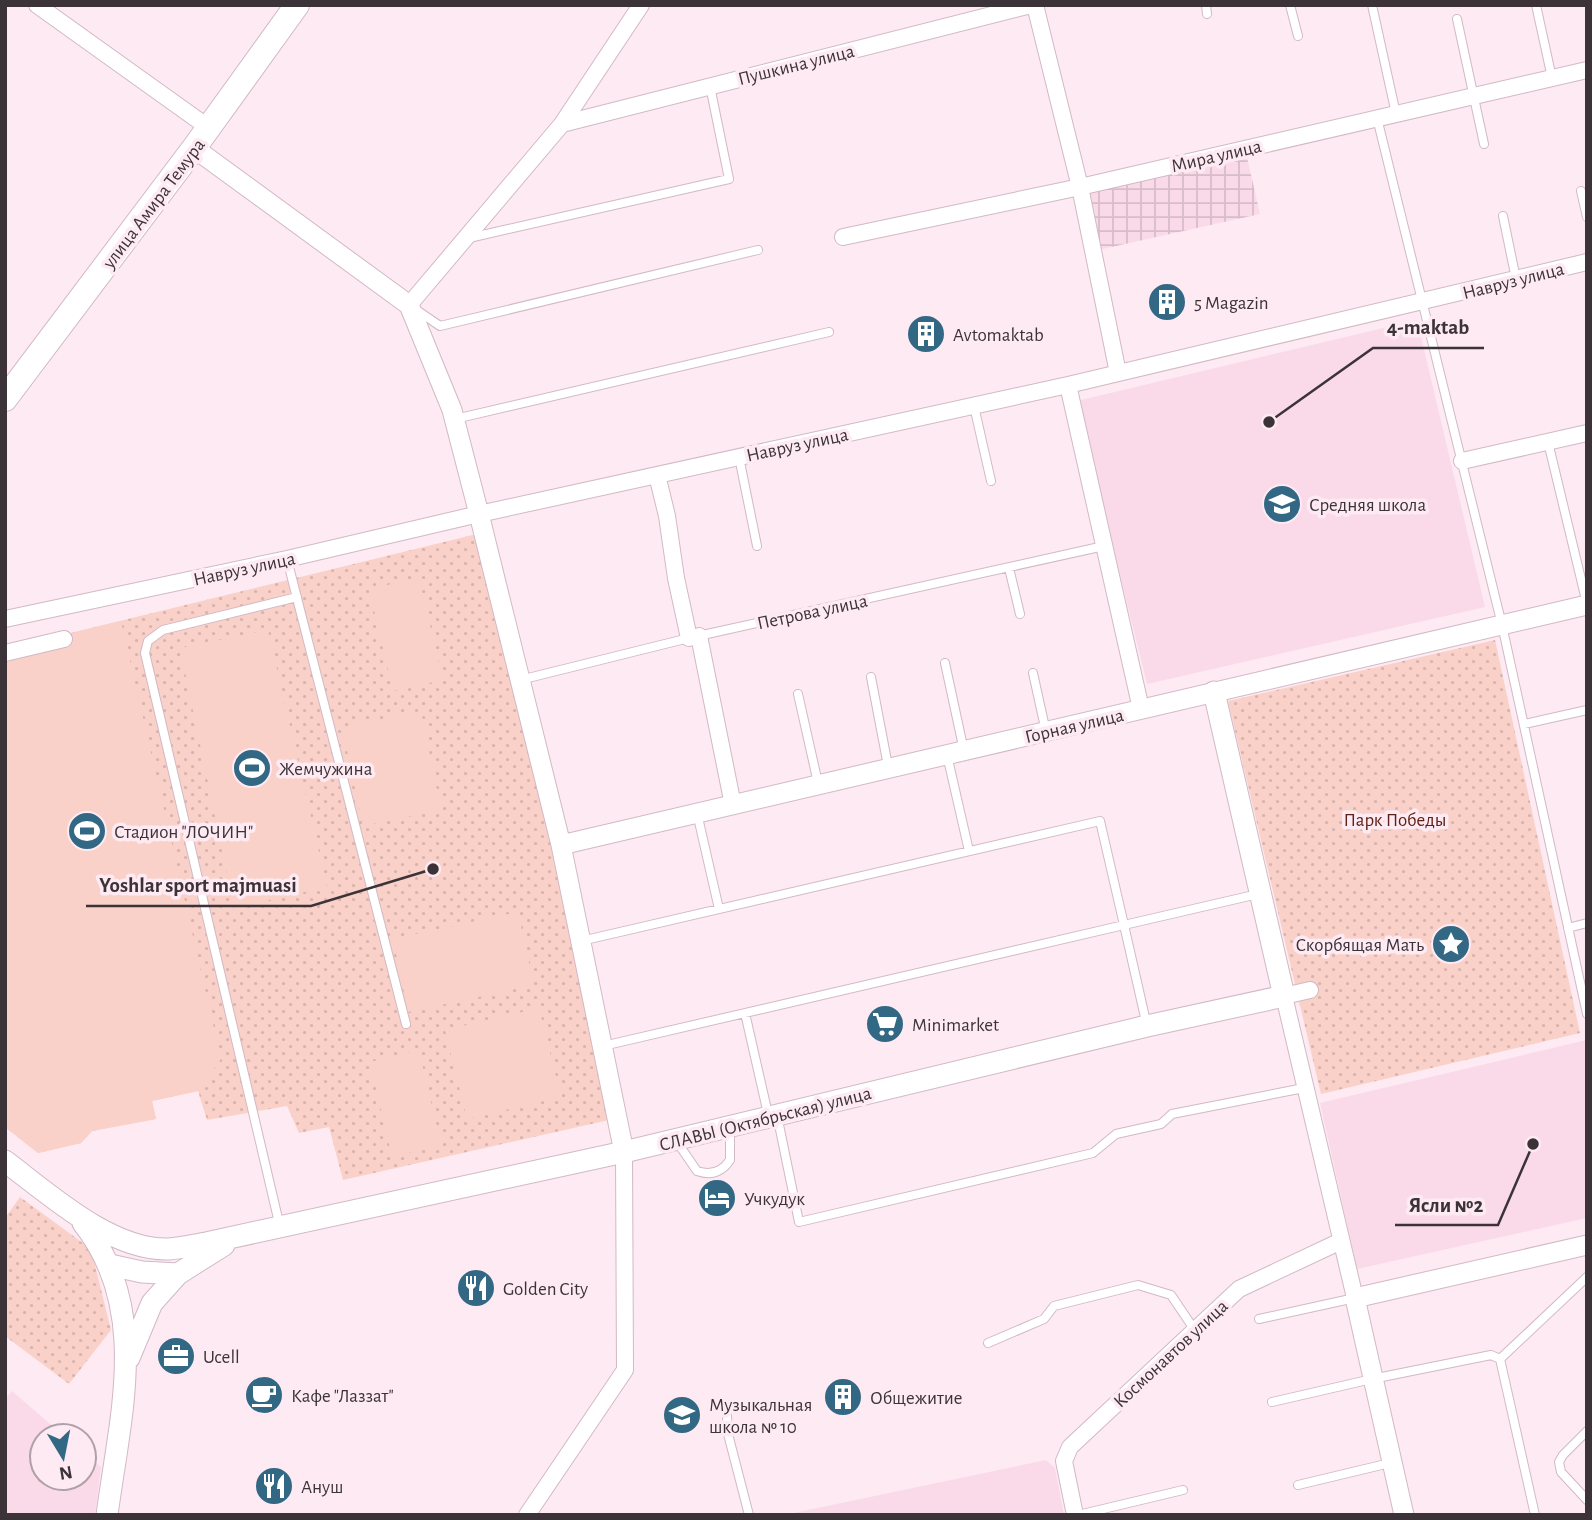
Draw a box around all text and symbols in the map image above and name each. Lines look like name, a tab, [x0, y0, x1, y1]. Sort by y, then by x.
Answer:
street label: Пушкина улица	[736, 42, 857, 89]
street label: улица Амира Темура	[99, 135, 209, 273]
street label: Мира улица	[1169, 137, 1264, 176]
street label: Навруз улица	[1461, 260, 1566, 303]
building icon: 5 Magazin	[1146, 281, 1188, 323]
place label: 5 Magazin	[1194, 294, 1269, 313]
callout: 4-maktab	[1373, 306, 1484, 348]
building icon: Avtomaktab	[905, 313, 947, 355]
text: 4-maktab	[1387, 317, 1469, 338]
place label: Avtomaktab	[953, 326, 1044, 345]
street label: Навруз улица	[745, 425, 850, 466]
school or university icon: Средняя школа	[1261, 483, 1303, 525]
place label: Средняя школа	[1309, 496, 1426, 515]
street label: Навруз улица	[192, 549, 297, 590]
street label: Петрова улица	[755, 591, 870, 633]
street label: Горная улица	[1023, 706, 1126, 747]
sports icon: Жемчужина	[231, 747, 273, 789]
place label: Жемчужина	[279, 760, 373, 779]
sports icon: Стадион "ЛОЧИН"	[66, 810, 108, 852]
park label: Парк Победы	[1344, 811, 1446, 830]
place label: Стадион "ЛОЧИН"	[114, 823, 253, 842]
callout: Yoshlar sport majmuasi	[86, 864, 311, 906]
text: Yoshlar sport majmuasi	[99, 875, 297, 896]
place icon: Скорбящая Мать	[1430, 923, 1472, 965]
place label: Скорбящая Мать	[1296, 936, 1424, 955]
supermarket icon: Minimarket	[864, 1003, 906, 1045]
place label: Minimarket	[912, 1016, 999, 1035]
street label: СЛАВЫ (Октябрьская) улица	[657, 1084, 874, 1155]
hotel icon: Учкудук	[696, 1177, 738, 1219]
callout: Ясли №2	[1395, 1183, 1498, 1225]
place label: Учкудук	[744, 1190, 805, 1209]
text: Ясли №2	[1409, 1195, 1483, 1216]
restaurant icon: Golden City	[455, 1267, 497, 1309]
place label: Golden City	[503, 1280, 588, 1299]
street label: Космонавтов улица	[1110, 1296, 1232, 1412]
office icon: Ucell	[155, 1335, 197, 1377]
place label: Ucell	[203, 1348, 240, 1367]
cafe icon: Кафе "Лаззат"	[243, 1374, 285, 1416]
building icon: Общежитие	[822, 1376, 864, 1418]
place label: Кафе "Лаззат"	[291, 1387, 394, 1406]
place label: Общежитие	[870, 1389, 963, 1408]
school or university icon: Музыкальная школа № 10	[661, 1394, 703, 1436]
place label: Музыкальная школа № 10	[709, 1396, 812, 1437]
north arrow	[28, 1422, 98, 1492]
text: N	[58, 1462, 74, 1483]
restaurant icon: Ануш	[253, 1465, 295, 1507]
place label: Ануш	[301, 1478, 343, 1497]

